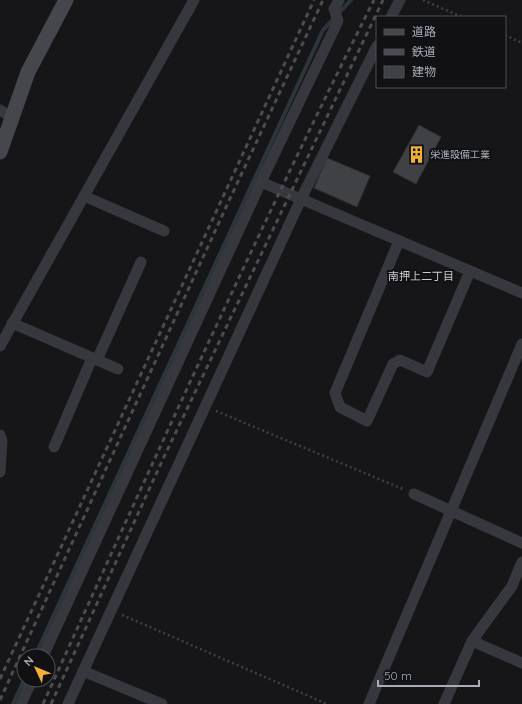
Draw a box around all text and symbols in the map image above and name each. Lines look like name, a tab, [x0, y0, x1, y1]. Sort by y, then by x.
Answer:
legend	[376, 16, 506, 88]
text: 道路	[412, 24, 436, 39]
text: 鉄道	[412, 44, 436, 59]
text: 建物	[412, 64, 436, 79]
building icon: 栄進設備工業	[407, 144, 427, 164]
place label: 栄進設備工業	[430, 148, 490, 161]
district label: 南押上二丁目	[388, 269, 454, 283]
north arrow	[16, 648, 56, 688]
text: N	[21, 653, 37, 669]
scale bar	[378, 662, 479, 688]
text: 50 m	[384, 668, 412, 683]

